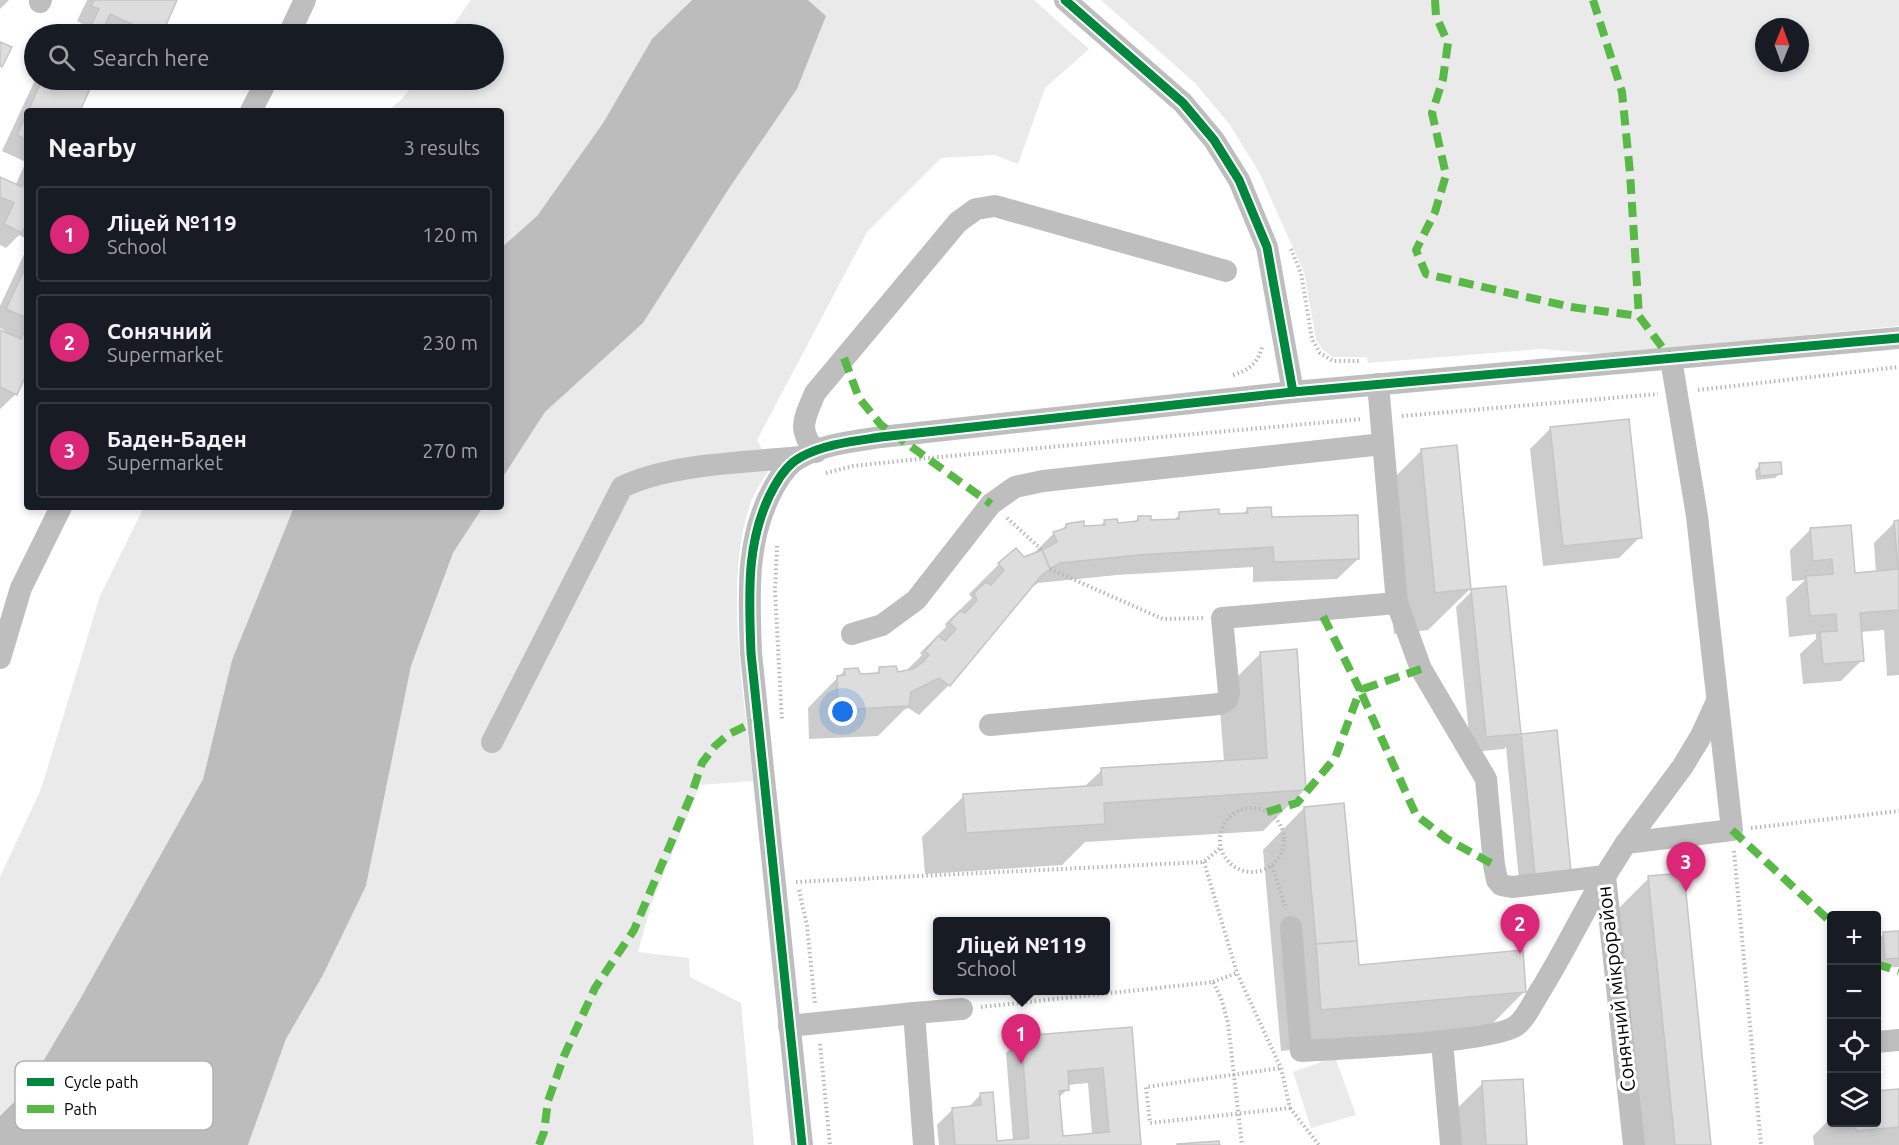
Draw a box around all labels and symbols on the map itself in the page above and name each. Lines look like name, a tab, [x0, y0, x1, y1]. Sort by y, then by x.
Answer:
north arrow	[1755, 18, 1809, 72]
your location	[828, 697, 857, 726]
pin: 3	[1666, 842, 1706, 892]
street label: Сонячний мікрорайон	[1591, 885, 1640, 1093]
pin: 2	[1500, 904, 1540, 954]
pin: 1	[1002, 1014, 1040, 1064]
legend	[15, 1061, 213, 1130]
text: Cycle path	[64, 1073, 139, 1091]
text: Path	[64, 1100, 97, 1118]

